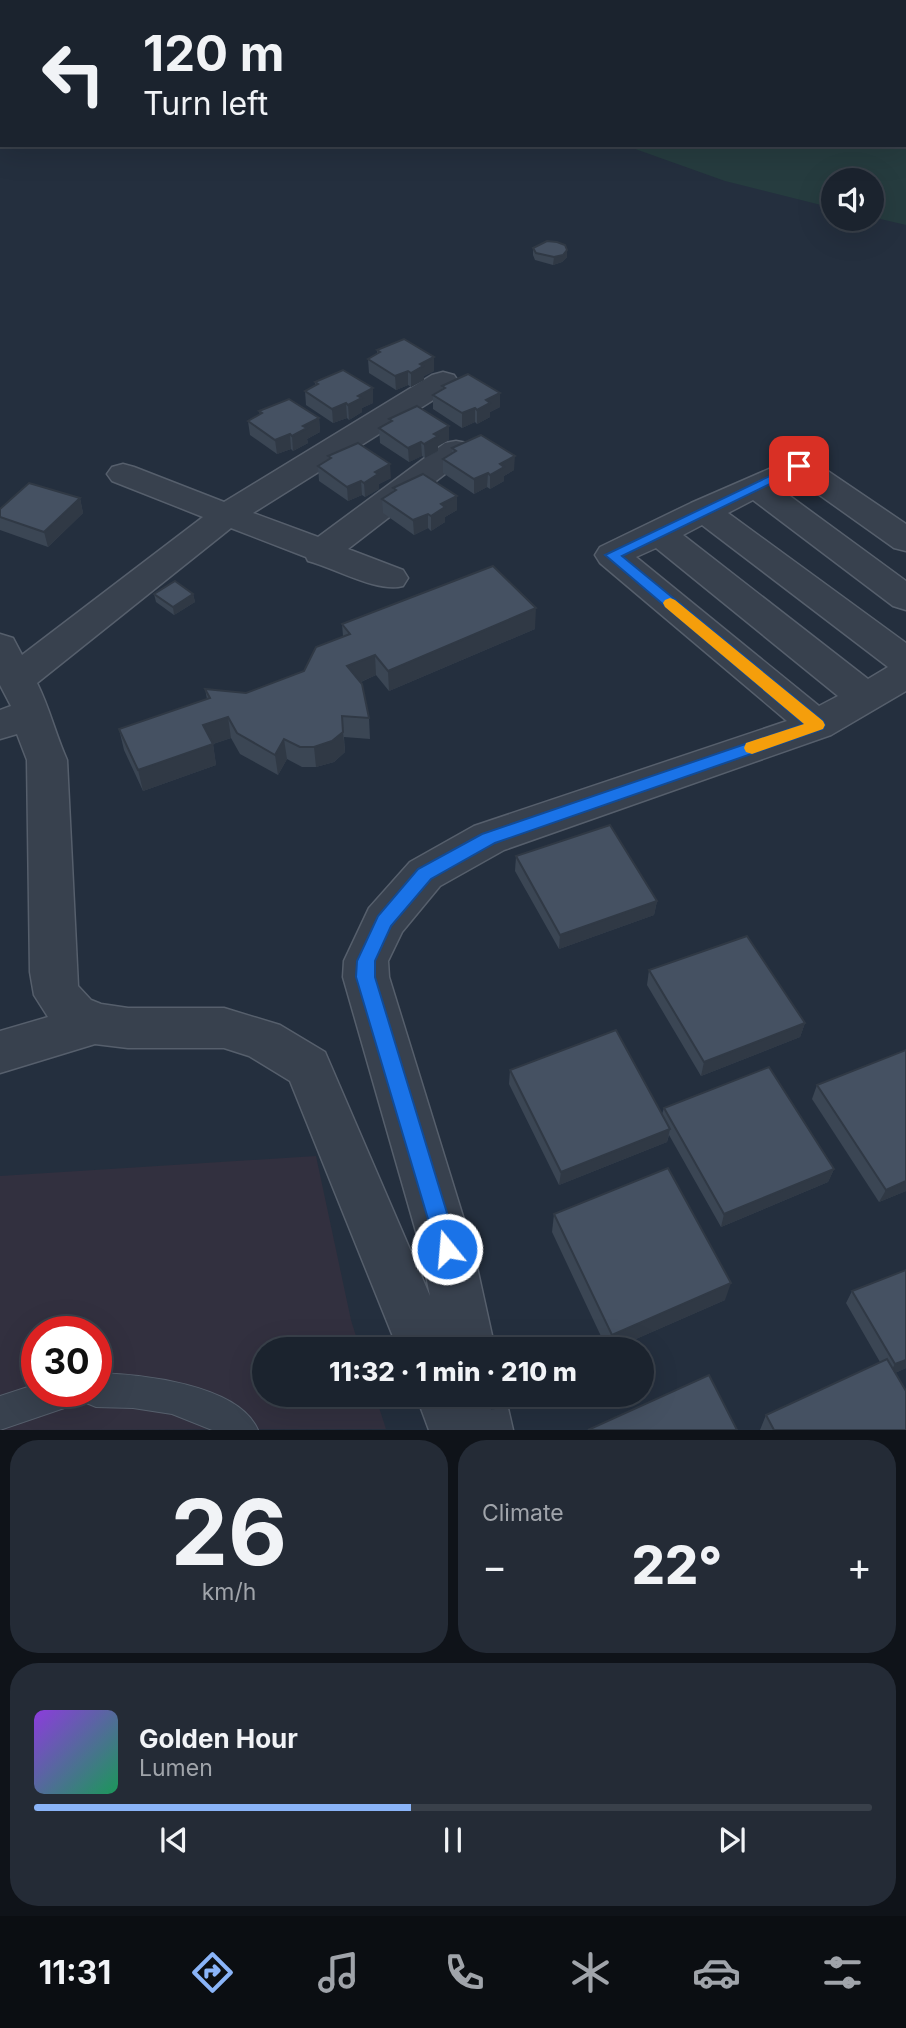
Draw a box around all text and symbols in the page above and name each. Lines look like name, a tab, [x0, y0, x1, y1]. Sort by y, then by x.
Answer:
text: 120 m	[143, 24, 284, 83]
icon: left	[28, 28, 119, 119]
text: Turn left	[143, 84, 268, 123]
map controls	[821, 168, 884, 231]
button: sound	[821, 168, 884, 231]
pin	[769, 436, 829, 496]
icon: arrive	[780, 447, 818, 485]
position arrow	[410, 1212, 484, 1286]
speed limit sign: 30	[21, 1316, 112, 1407]
text: 11:32 · 1 min · 210 m	[329, 1356, 577, 1387]
text: 26	[171, 1477, 287, 1587]
text: Climate	[482, 1499, 564, 1527]
text: 22°	[632, 1534, 722, 1597]
text: −	[482, 1543, 507, 1589]
text: +	[847, 1543, 872, 1589]
text: km/h	[202, 1578, 256, 1606]
text: Golden Hour	[139, 1723, 298, 1754]
text: Lumen	[139, 1754, 213, 1782]
icon: previous	[155, 1821, 193, 1859]
icon: pause	[434, 1821, 472, 1859]
icon: next	[713, 1821, 751, 1859]
icon: directions	[188, 1948, 237, 1997]
icon: music	[314, 1948, 363, 1997]
icon: phone	[440, 1948, 489, 1997]
icon: climate	[566, 1948, 615, 1997]
icon: car	[692, 1948, 741, 1997]
icon: filters	[818, 1948, 867, 1997]
text: 11:31	[39, 1953, 111, 1992]

